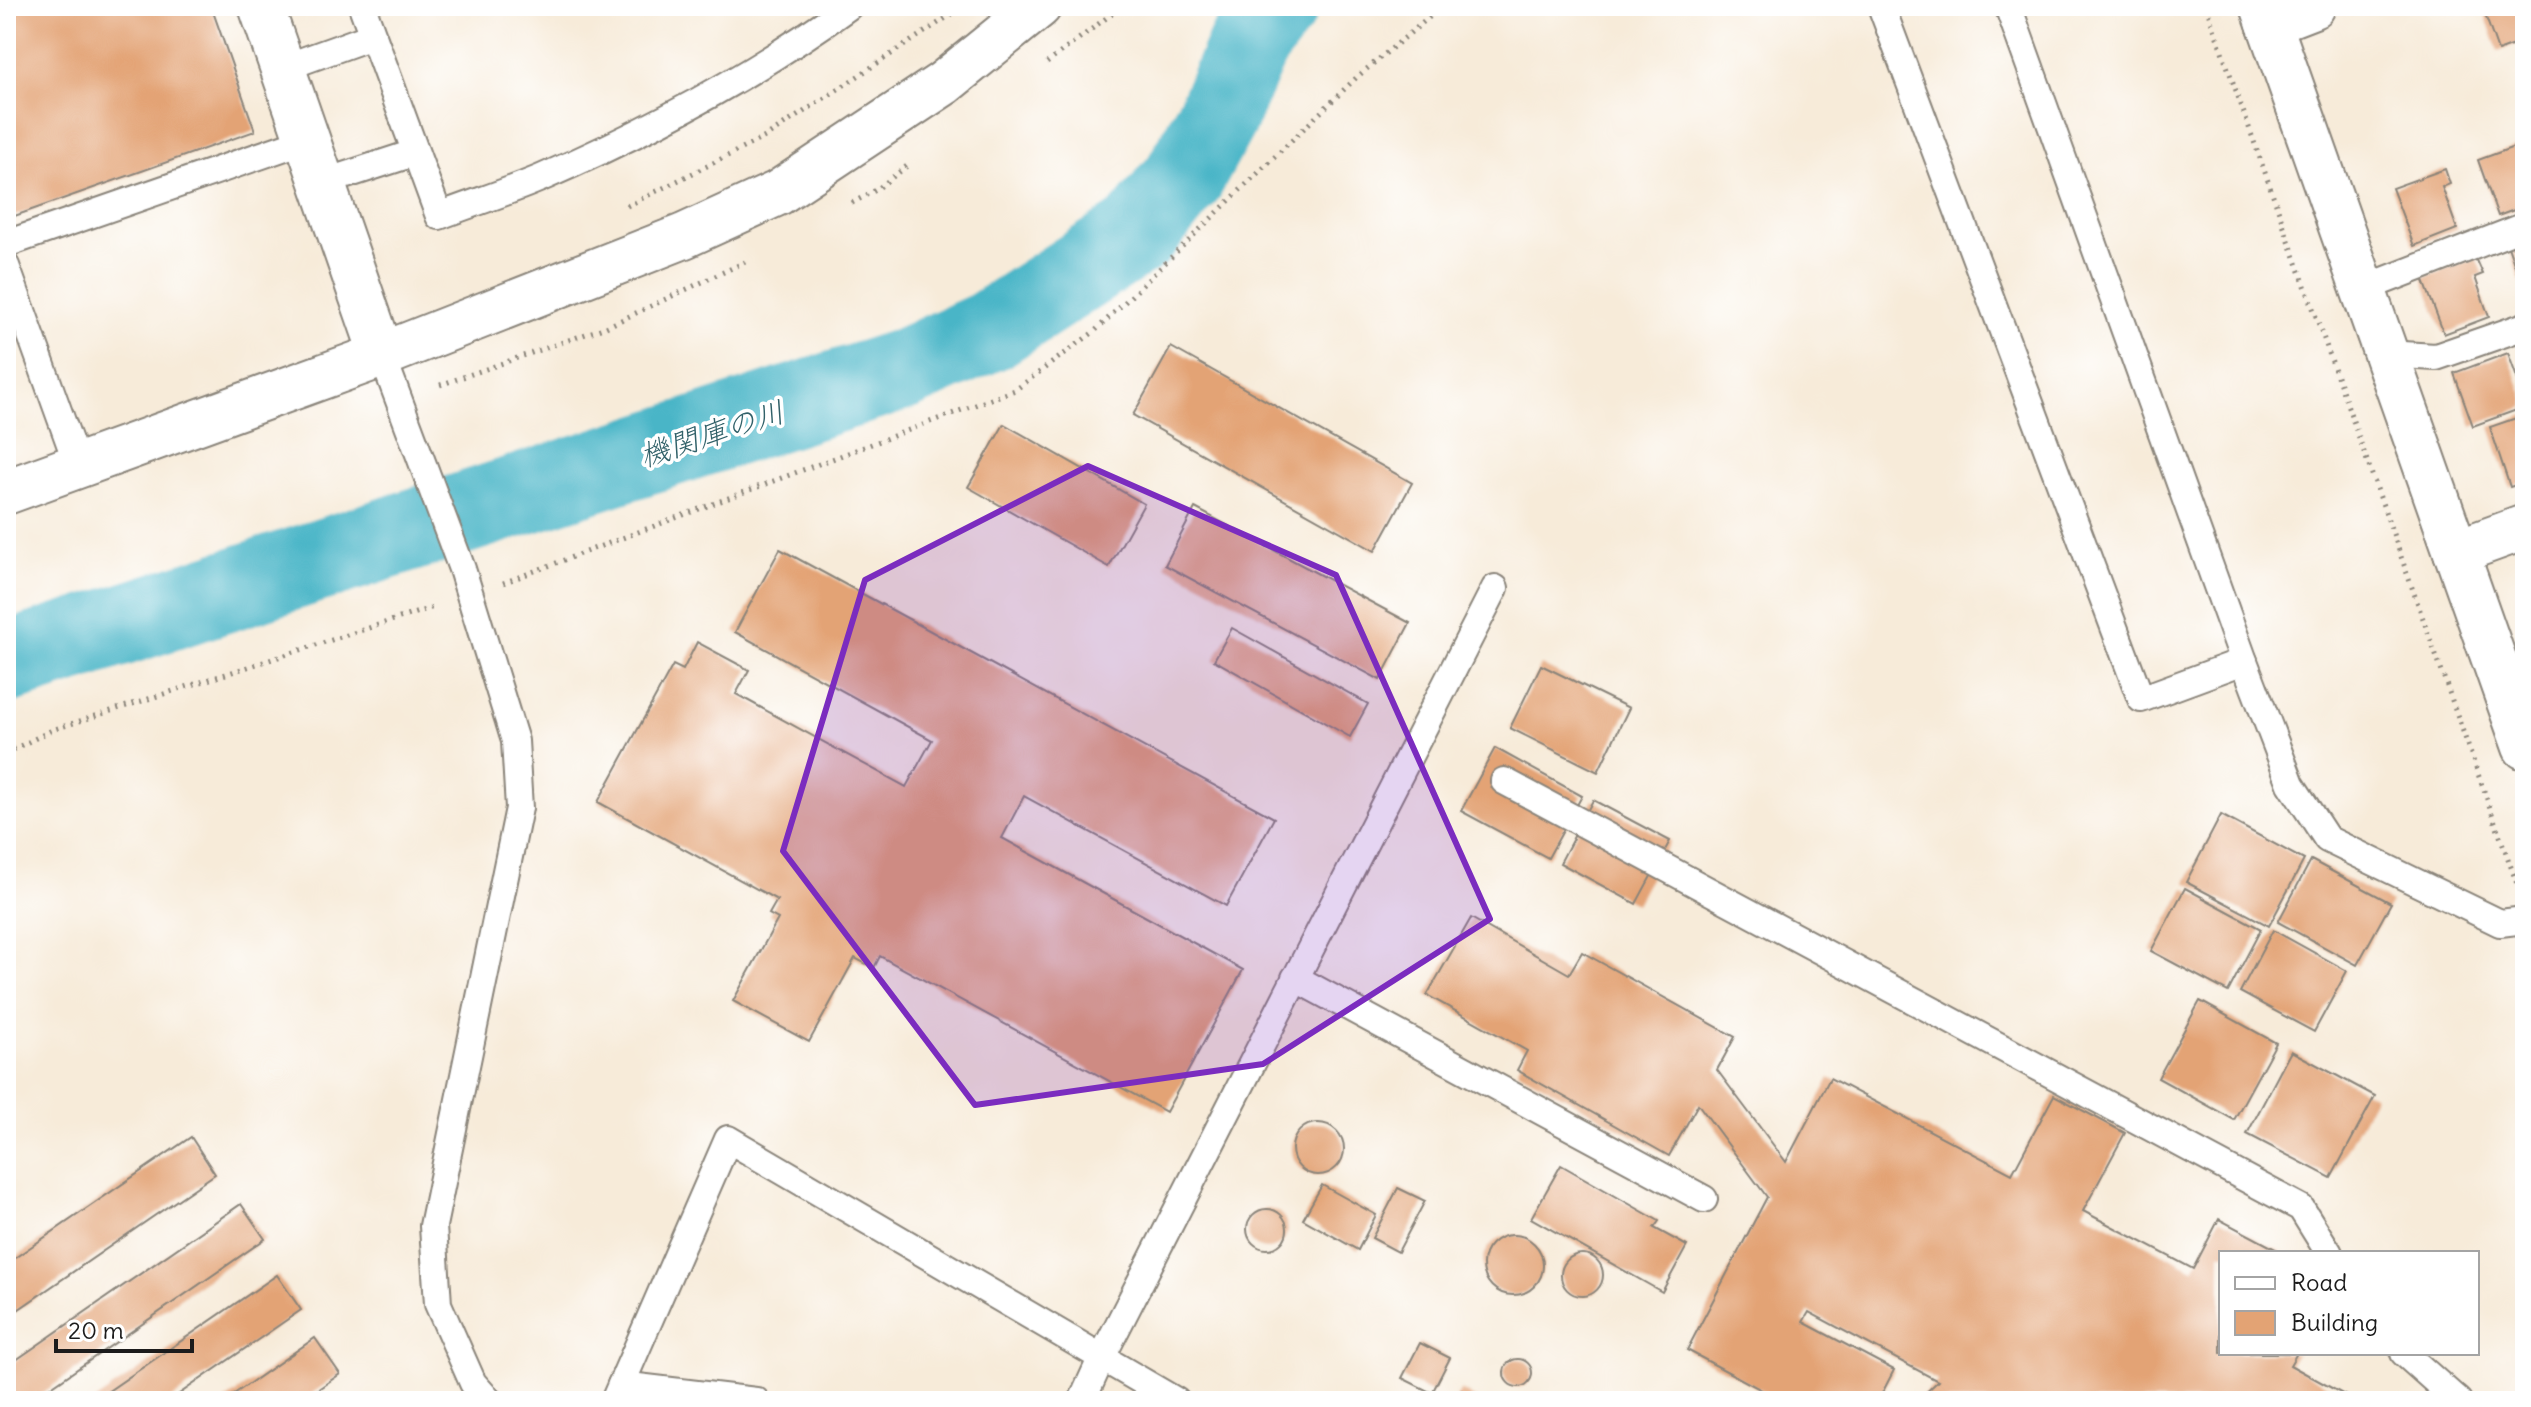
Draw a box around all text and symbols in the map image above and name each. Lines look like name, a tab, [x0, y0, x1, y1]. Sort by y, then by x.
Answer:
water label: 機関庫の川	[635, 392, 789, 474]
legend	[2219, 1251, 2479, 1355]
text: Road	[2291, 1267, 2347, 1297]
scale bar	[56, 1303, 192, 1353]
text: Building	[2291, 1307, 2378, 1337]
text: 20 m	[68, 1315, 124, 1345]

